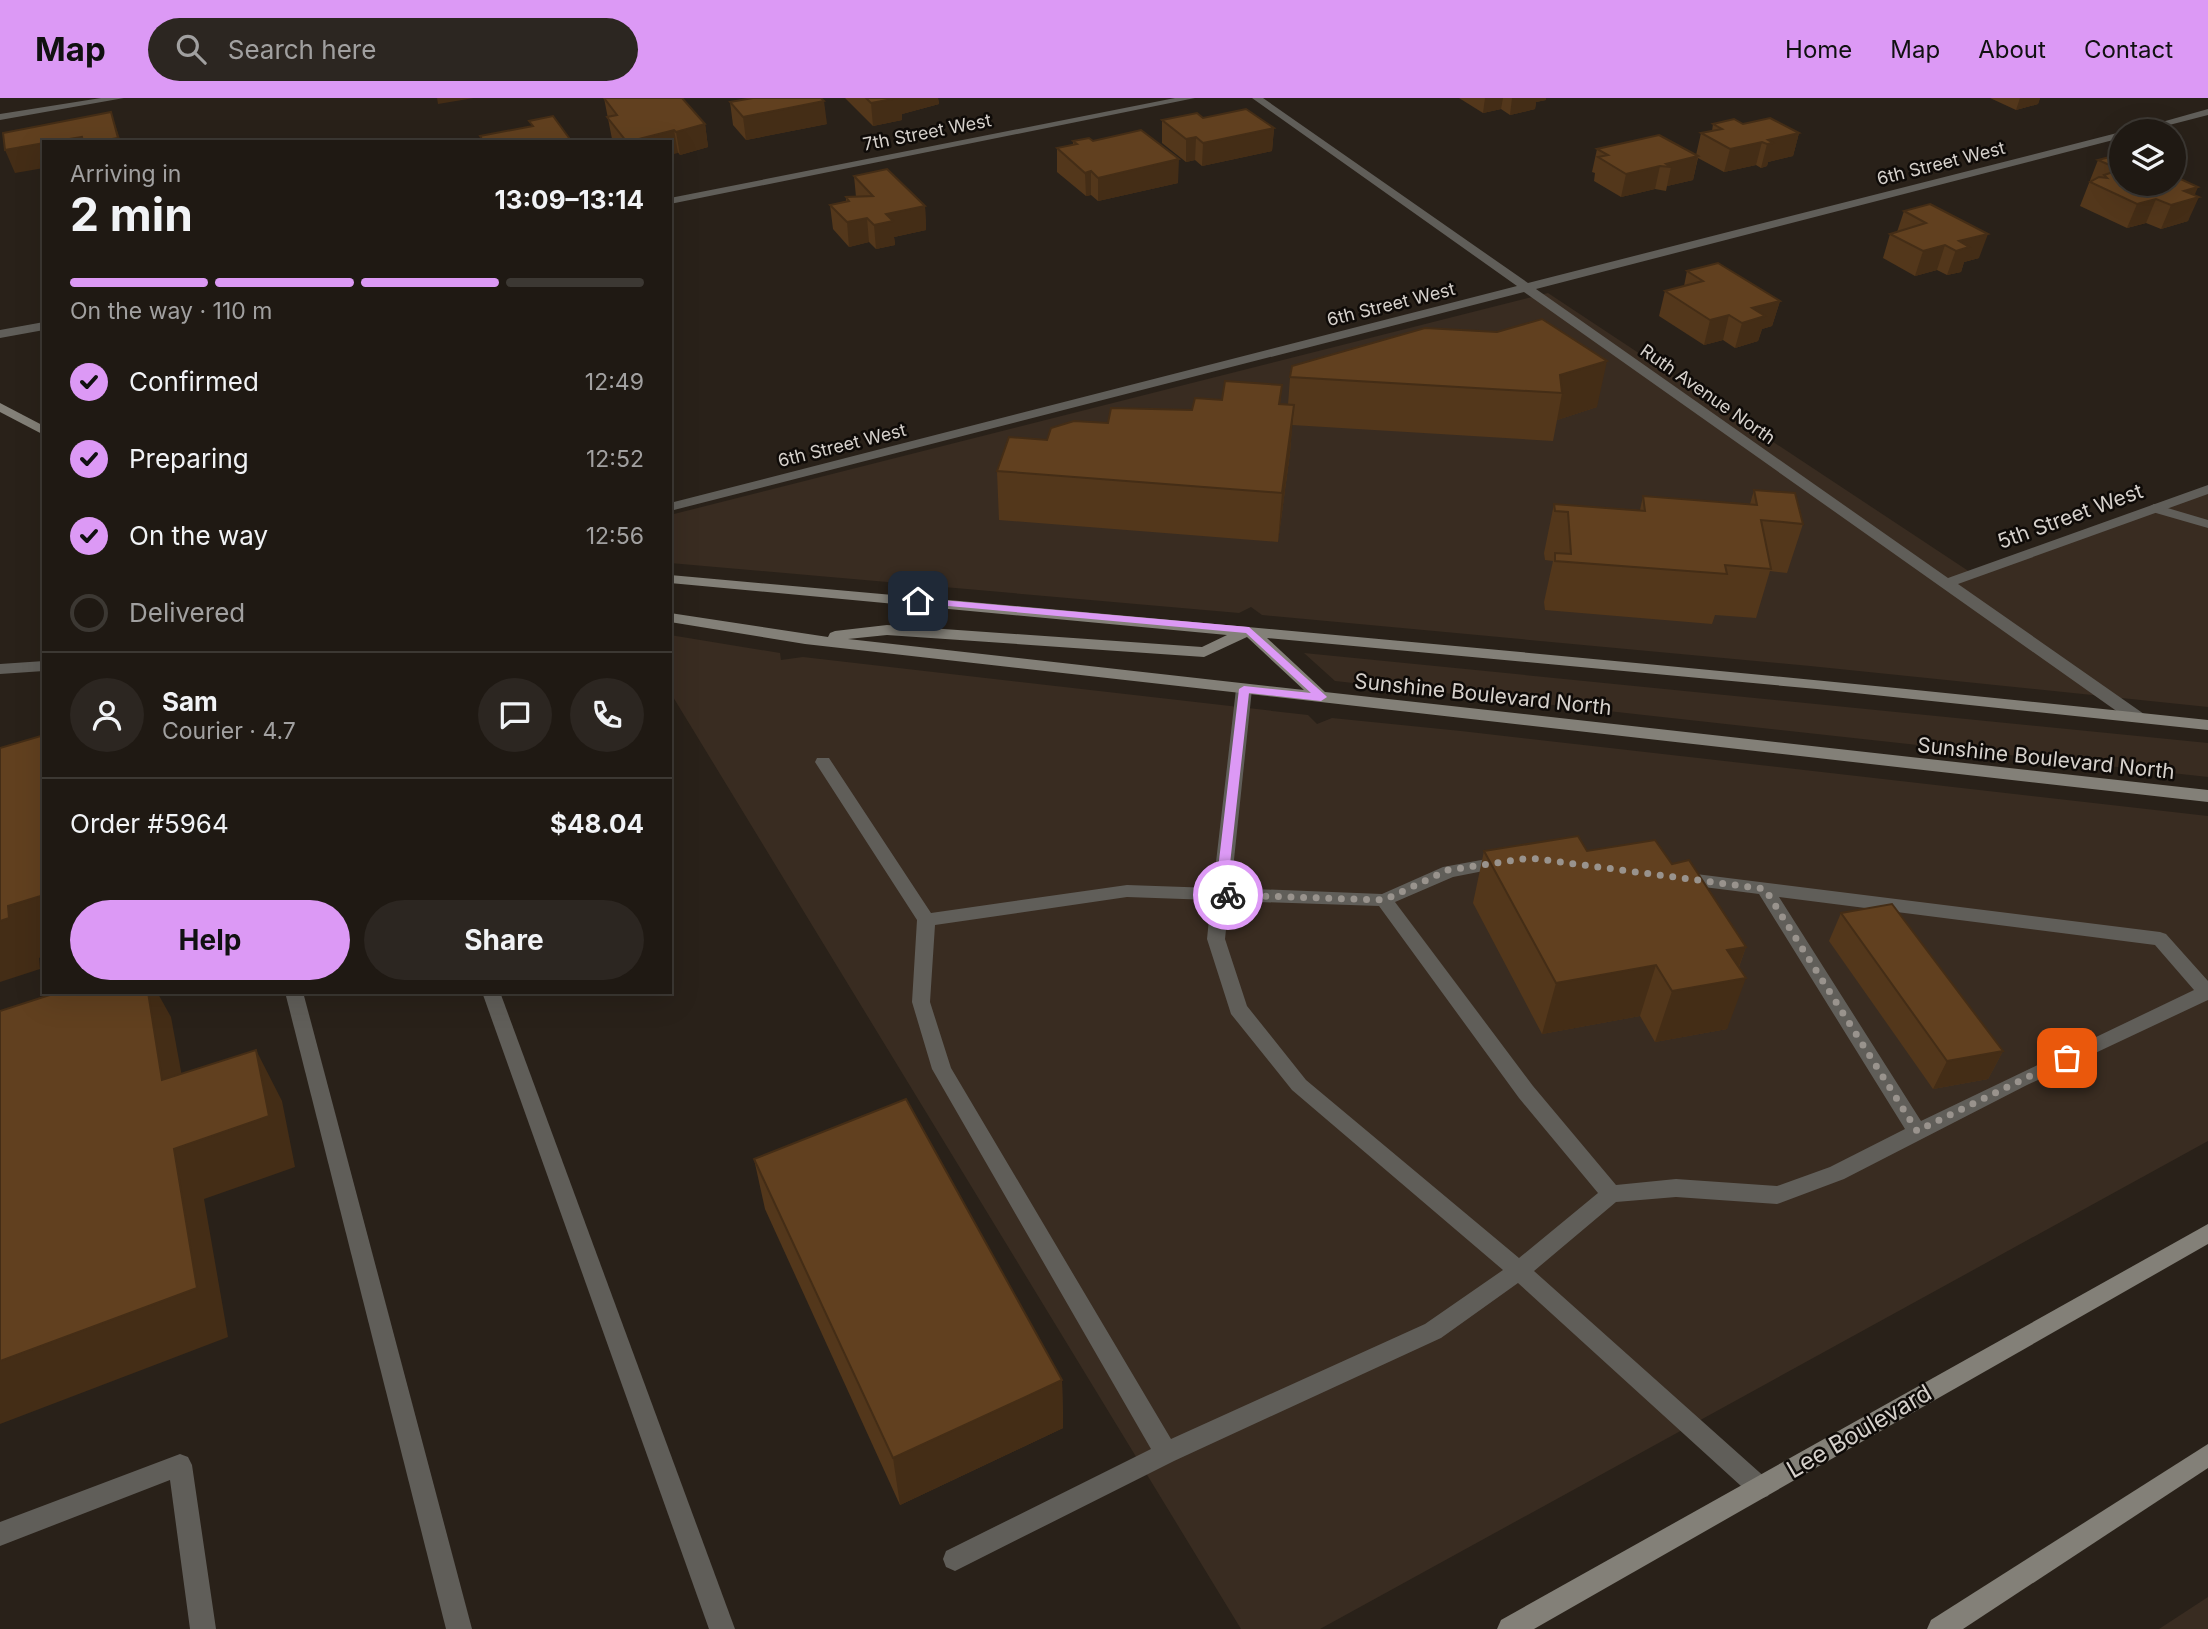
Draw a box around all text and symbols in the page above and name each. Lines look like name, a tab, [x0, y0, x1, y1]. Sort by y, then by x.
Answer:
search box	[148, 18, 638, 81]
text: Map	[35, 29, 106, 69]
icon: search	[172, 30, 210, 68]
text: Search here	[228, 34, 376, 65]
text: Home	[1785, 35, 1852, 64]
text: Map	[1890, 35, 1940, 64]
text: About	[1978, 35, 2046, 64]
text: Contact	[2084, 35, 2173, 64]
street label: 7th Street West	[861, 109, 993, 155]
map controls	[2109, 119, 2186, 196]
button: layers	[2109, 119, 2186, 196]
street label: 6th Street West	[1875, 137, 2007, 189]
text: Arriving in	[70, 160, 181, 188]
text: 13:09–13:14	[494, 184, 644, 215]
text: 2 min	[70, 186, 193, 242]
street label: 6th Street West	[1325, 278, 1457, 330]
text: On the way · 110 m	[70, 297, 272, 325]
street label: Ruth Avenue North	[1636, 339, 1780, 449]
icon: check	[70, 363, 108, 401]
text: Confirmed	[129, 366, 259, 397]
text: 12:49	[585, 368, 644, 396]
street label: 6th Street West	[776, 419, 908, 471]
icon: check	[70, 440, 108, 478]
text: Preparing	[129, 443, 249, 474]
text: 12:52	[586, 445, 644, 473]
street label: 5th Street West	[1994, 478, 2146, 554]
icon: check	[70, 517, 108, 555]
text: On the way	[129, 520, 268, 551]
text: 12:56	[586, 522, 644, 550]
pin	[888, 571, 948, 631]
icon: home	[899, 582, 937, 620]
text: Delivered	[129, 597, 245, 628]
street label: Sunshine Boulevard North	[1353, 668, 1613, 720]
button: person	[70, 678, 144, 752]
button: chat	[478, 678, 552, 752]
button: phone	[570, 678, 644, 752]
text: Sam	[162, 686, 218, 717]
text: Courier · 4.7	[162, 717, 296, 745]
street label: Sunshine Boulevard North	[1916, 732, 2176, 784]
text: Order #5964	[70, 808, 229, 839]
text: $48.04	[550, 808, 644, 839]
courier	[1193, 860, 1263, 930]
icon: bike	[1209, 876, 1247, 914]
button: Help	[70, 900, 350, 980]
button: Share	[364, 900, 644, 980]
pin	[2037, 1028, 2097, 1088]
icon: bag	[2048, 1039, 2086, 1077]
street label: Lee Boulevard	[1782, 1378, 1936, 1484]

